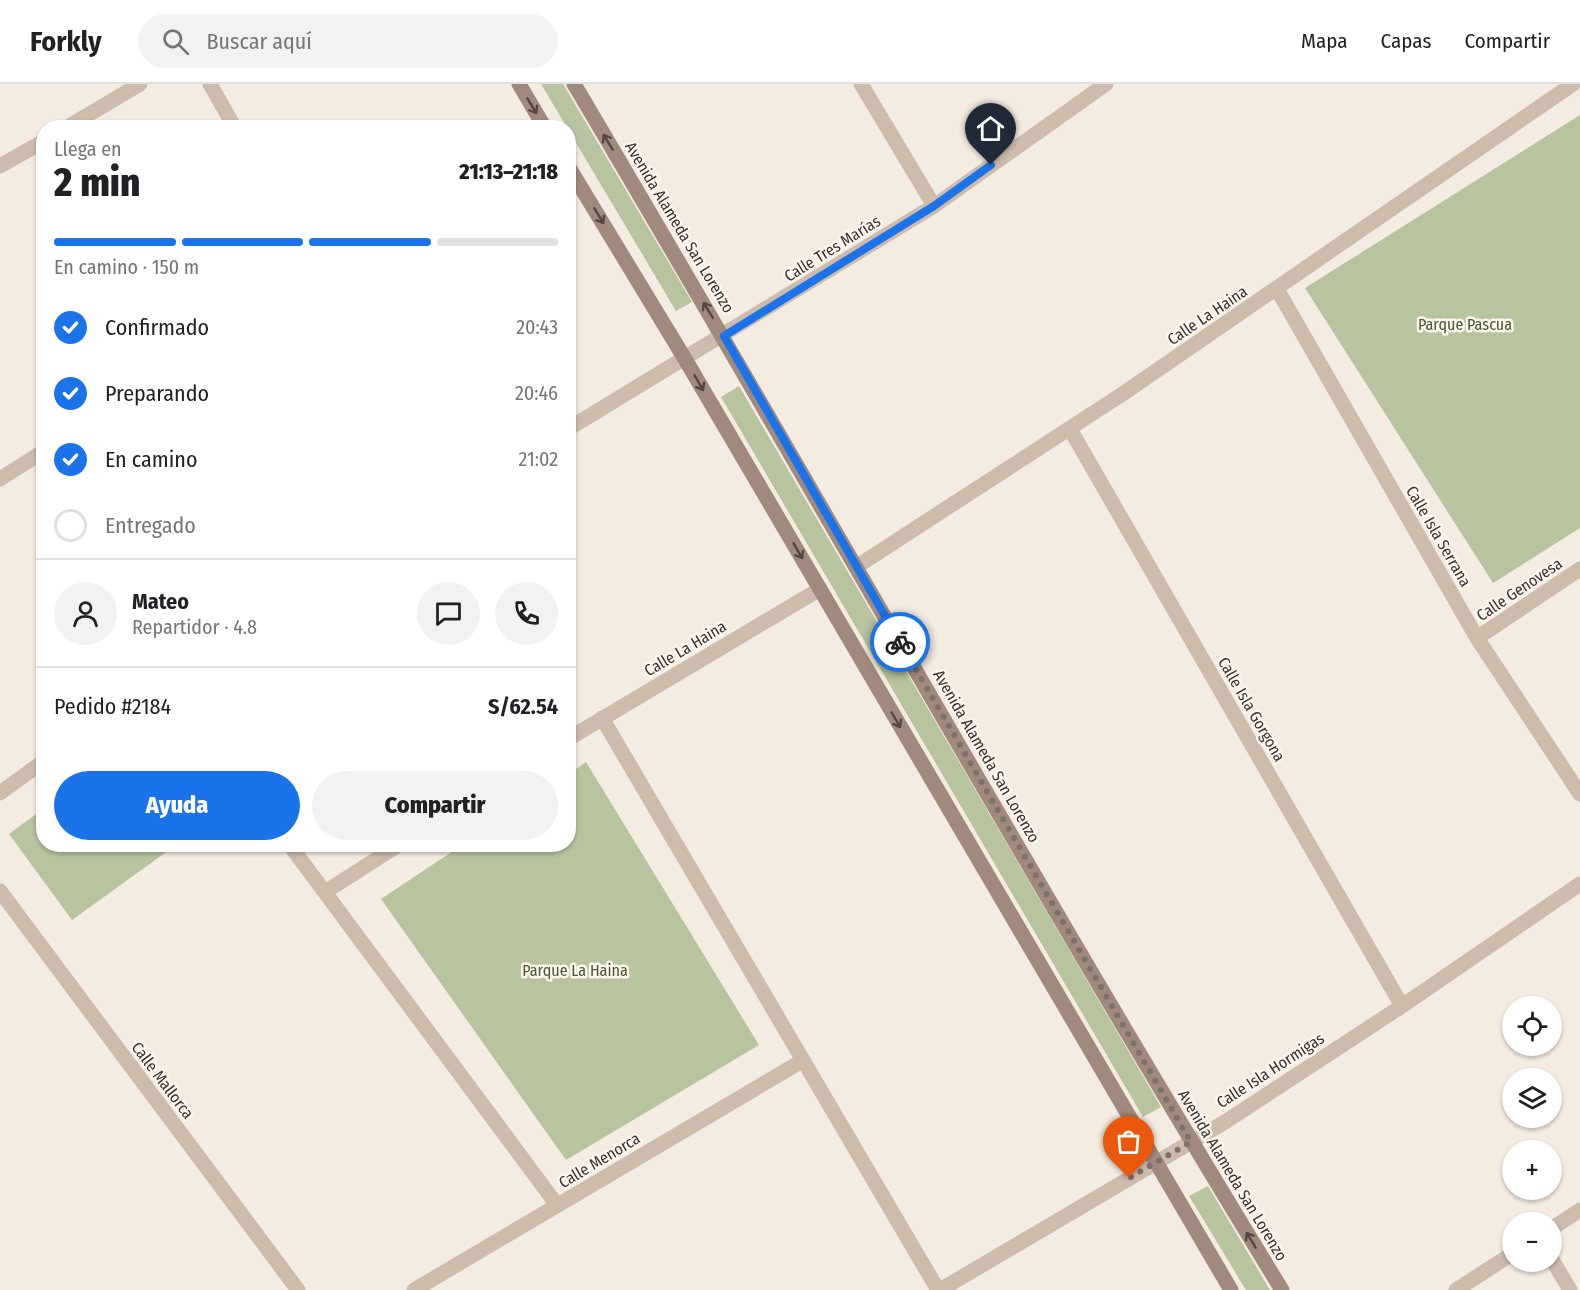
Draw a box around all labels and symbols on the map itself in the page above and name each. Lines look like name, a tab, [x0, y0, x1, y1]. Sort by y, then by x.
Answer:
one-way arrow	[527, 97, 539, 114]
pin	[965, 103, 1016, 165]
one-way arrow	[602, 134, 614, 151]
street label: Avenida Alameda San Lorenzo	[621, 138, 738, 316]
one-way arrow	[593, 207, 605, 224]
street label: Calle Tres Marías	[781, 211, 884, 286]
street label: Calle La Haina	[1164, 282, 1251, 349]
one-way arrow	[702, 302, 714, 319]
park label: Parque Pascua	[1418, 315, 1512, 334]
one-way arrow	[694, 374, 706, 391]
street label: Calle Isla Serrana	[1402, 483, 1475, 590]
one-way arrow	[793, 542, 804, 560]
street label: Calle Genovesa	[1473, 554, 1566, 625]
courier	[870, 612, 930, 672]
street label: Calle La Haina	[641, 616, 730, 680]
street label: Calle Isla Gorgona	[1214, 654, 1289, 765]
street label: Avenida Alameda San Lorenzo	[929, 667, 1044, 846]
one-way arrow	[891, 711, 903, 728]
park label: Parque La Haina	[522, 961, 628, 980]
street label: Calle Isla Hormigas	[1213, 1029, 1328, 1112]
street label: Calle Mallorca	[128, 1038, 198, 1123]
street label: Avenida Alameda San Lorenzo	[1174, 1086, 1291, 1264]
pin	[1103, 1116, 1154, 1178]
street label: Calle Menorca	[555, 1129, 643, 1192]
one-way arrow	[1245, 1232, 1257, 1249]

